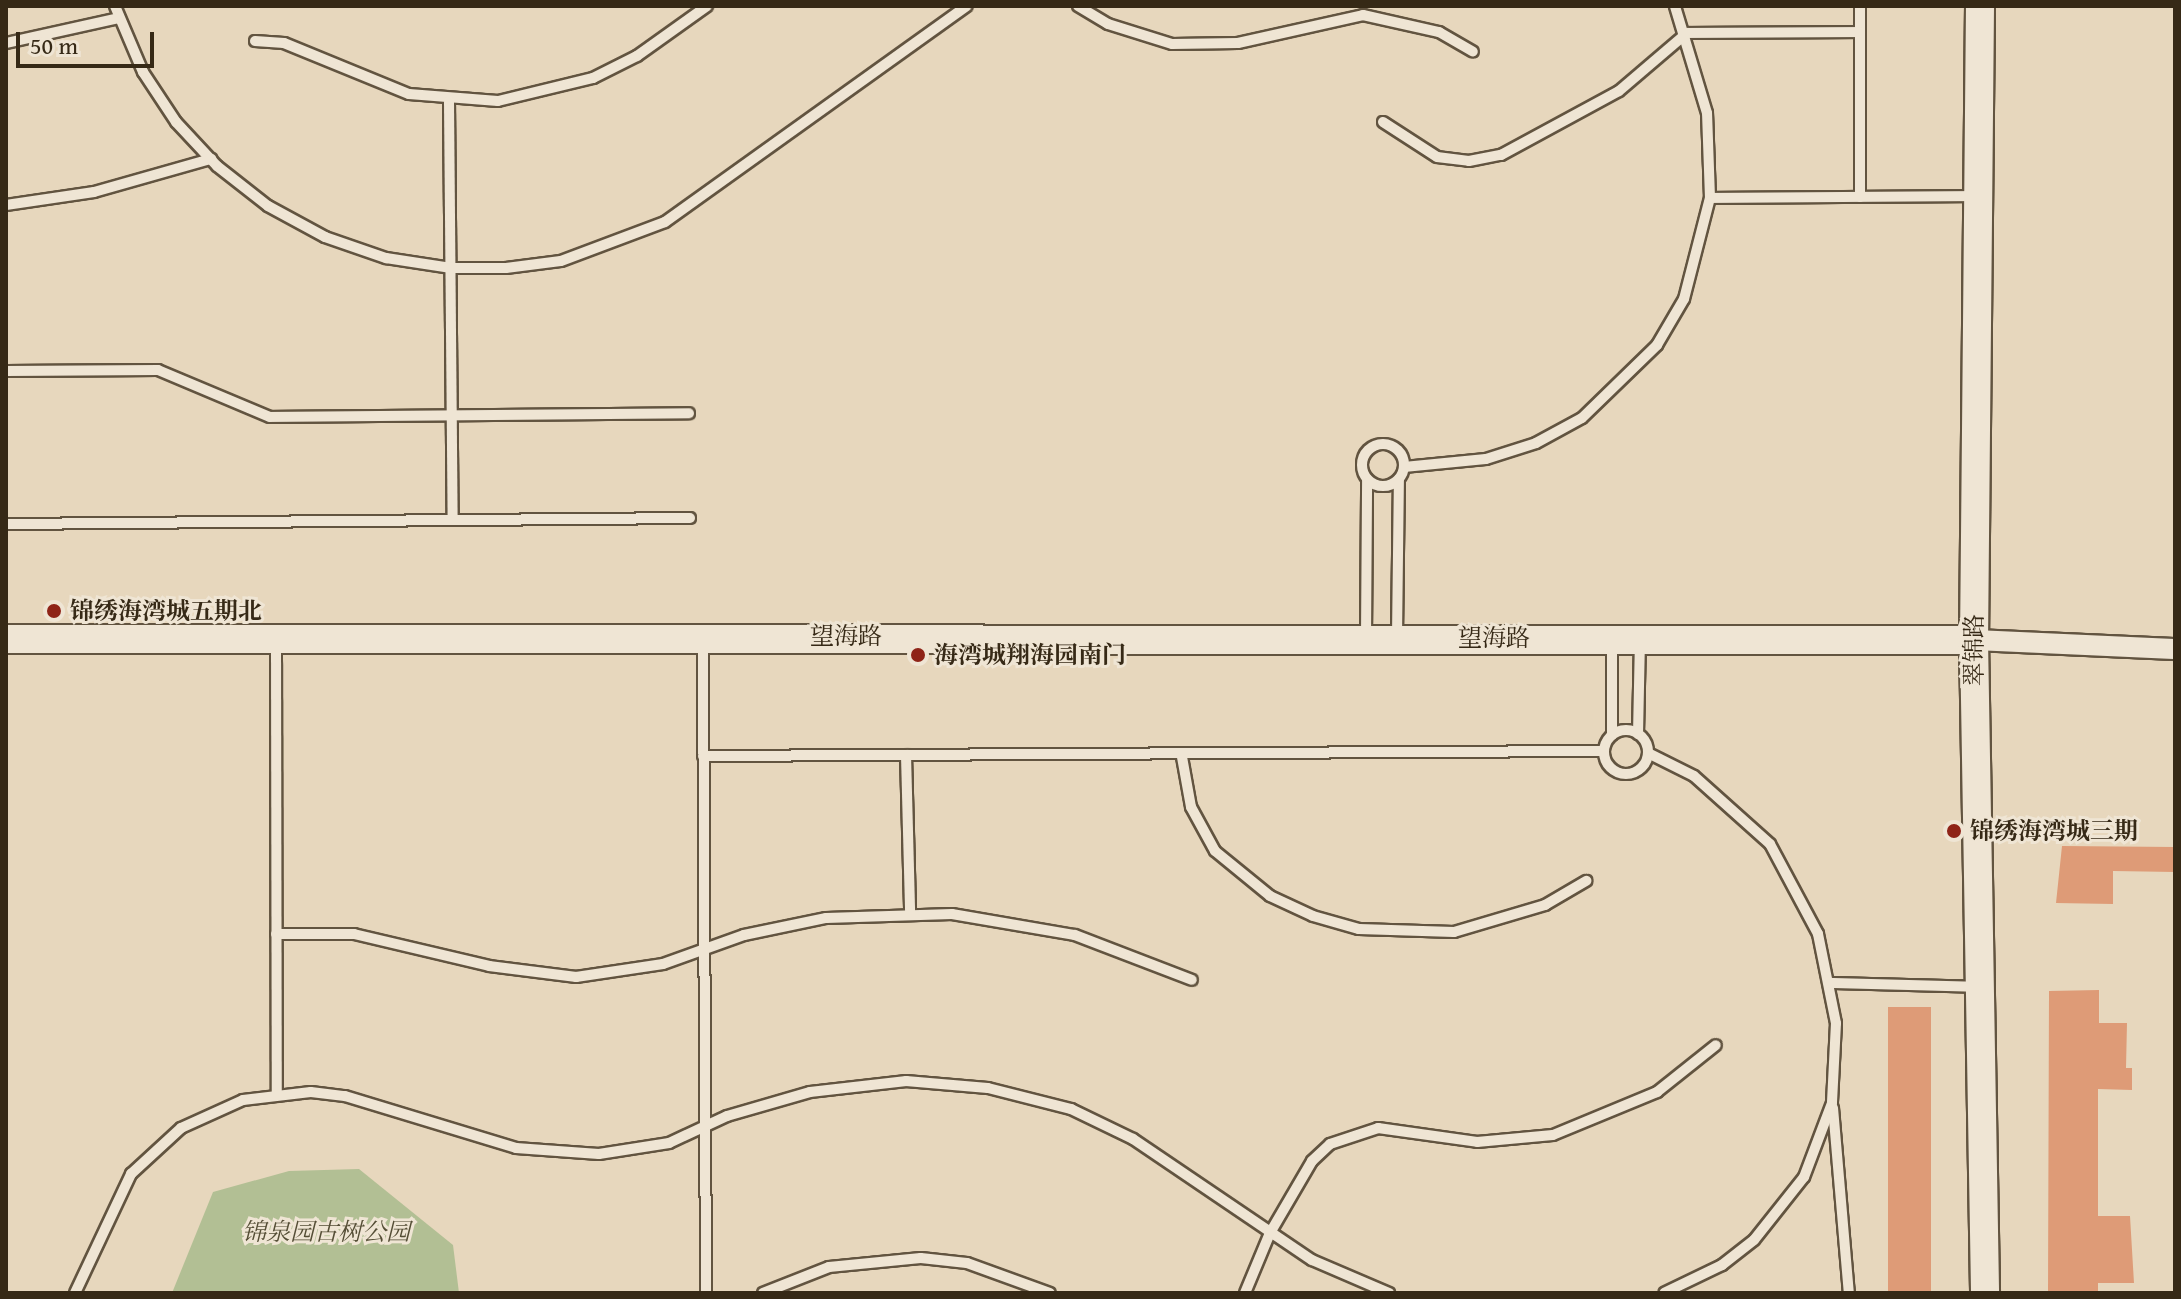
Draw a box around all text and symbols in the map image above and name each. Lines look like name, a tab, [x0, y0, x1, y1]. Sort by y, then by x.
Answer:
scale bar	[20, 16, 158, 66]
text: 50 m	[30, 28, 78, 63]
place label: 锦绣海湾城五期北	[70, 597, 262, 625]
marker: 锦绣海湾城五期北	[45, 602, 63, 620]
street label: 翠锦路	[1960, 614, 1988, 686]
street label: 望海路	[810, 622, 882, 650]
street label: 望海路	[1458, 624, 1530, 652]
place label: 海湾城翔海园南门	[934, 641, 1126, 669]
marker: 海湾城翔海园南门	[909, 646, 927, 664]
place label: 锦绣海湾城三期	[1970, 817, 2138, 845]
marker: 锦绣海湾城三期	[1945, 822, 1963, 840]
park label: 锦泉园古树公园	[242, 1218, 410, 1246]

